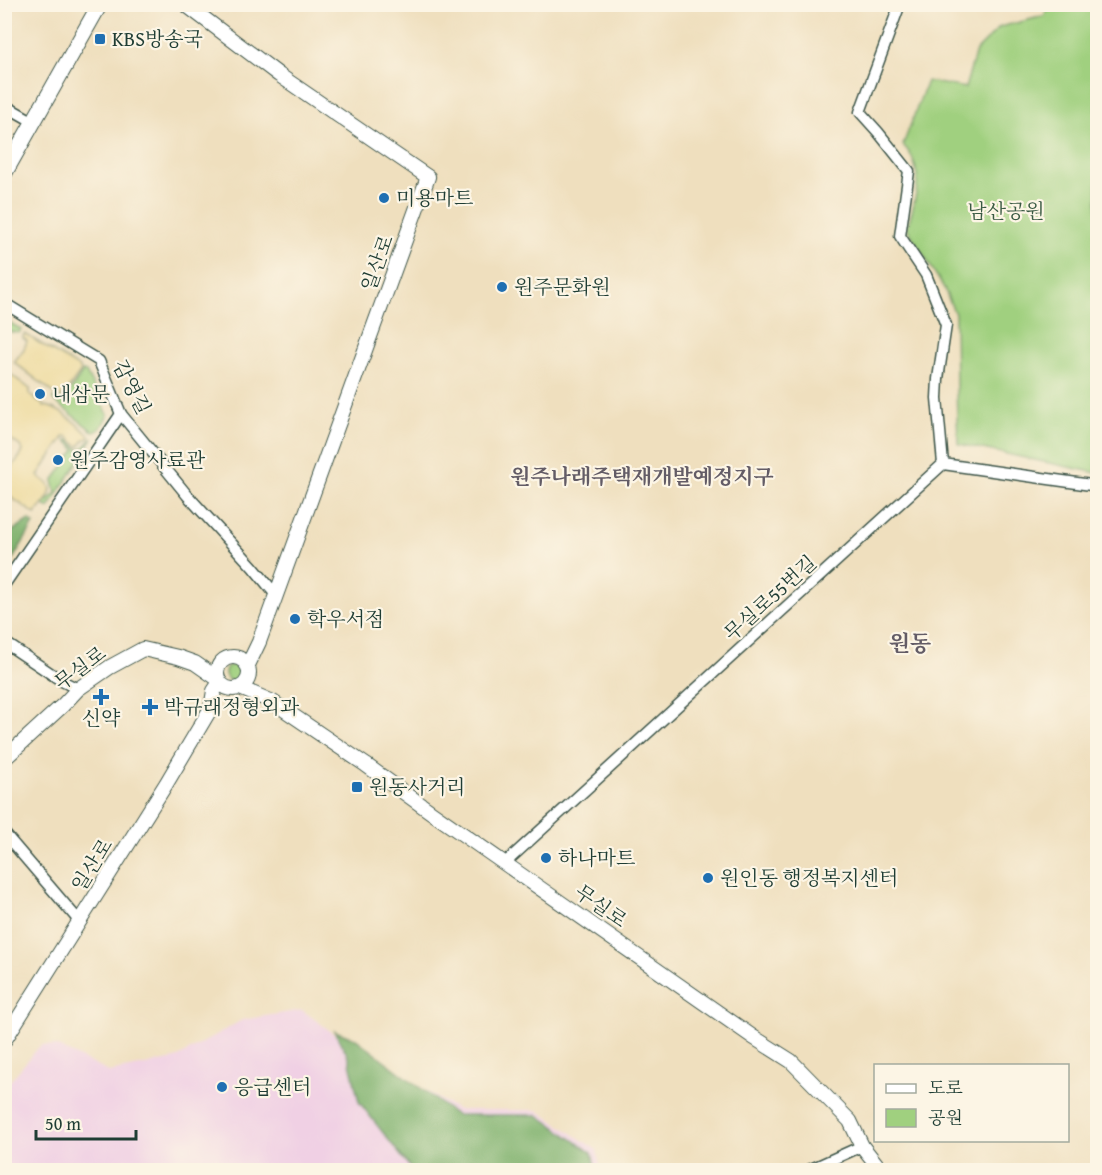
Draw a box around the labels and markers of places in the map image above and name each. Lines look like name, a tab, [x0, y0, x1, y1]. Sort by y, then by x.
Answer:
place label: KBS방송국	[112, 24, 203, 53]
marker: KBS방송국	[93, 32, 107, 46]
place label: 미용마트	[396, 183, 473, 212]
marker: 미용마트	[377, 191, 391, 205]
place label: 원주문화원	[514, 272, 611, 301]
marker: 원주문화원	[495, 280, 509, 294]
place label: 내삼문	[52, 379, 110, 408]
marker: 내삼문	[33, 387, 47, 401]
place label: 원주감영사료관	[70, 445, 206, 474]
marker: 원주감영사료관	[51, 453, 65, 467]
place label: 학우서점	[307, 604, 384, 633]
marker: 학우서점	[288, 612, 302, 626]
marker: 신약	[94, 690, 108, 704]
place label: 박규래정형외과	[164, 692, 300, 721]
marker: 박규래정형외과	[141, 698, 159, 716]
place label: 신약	[82, 703, 121, 732]
place label: 원동사거리	[369, 772, 466, 801]
marker: 원동사거리	[350, 780, 364, 794]
place label: 하나마트	[558, 843, 635, 872]
marker: 하나마트	[539, 851, 553, 865]
place label: 원인동 행정복지센터	[720, 863, 898, 892]
marker: 원인동 행정복지센터	[701, 871, 715, 885]
place label: 응급센터	[234, 1072, 311, 1101]
marker: 응급센터	[215, 1080, 229, 1094]

